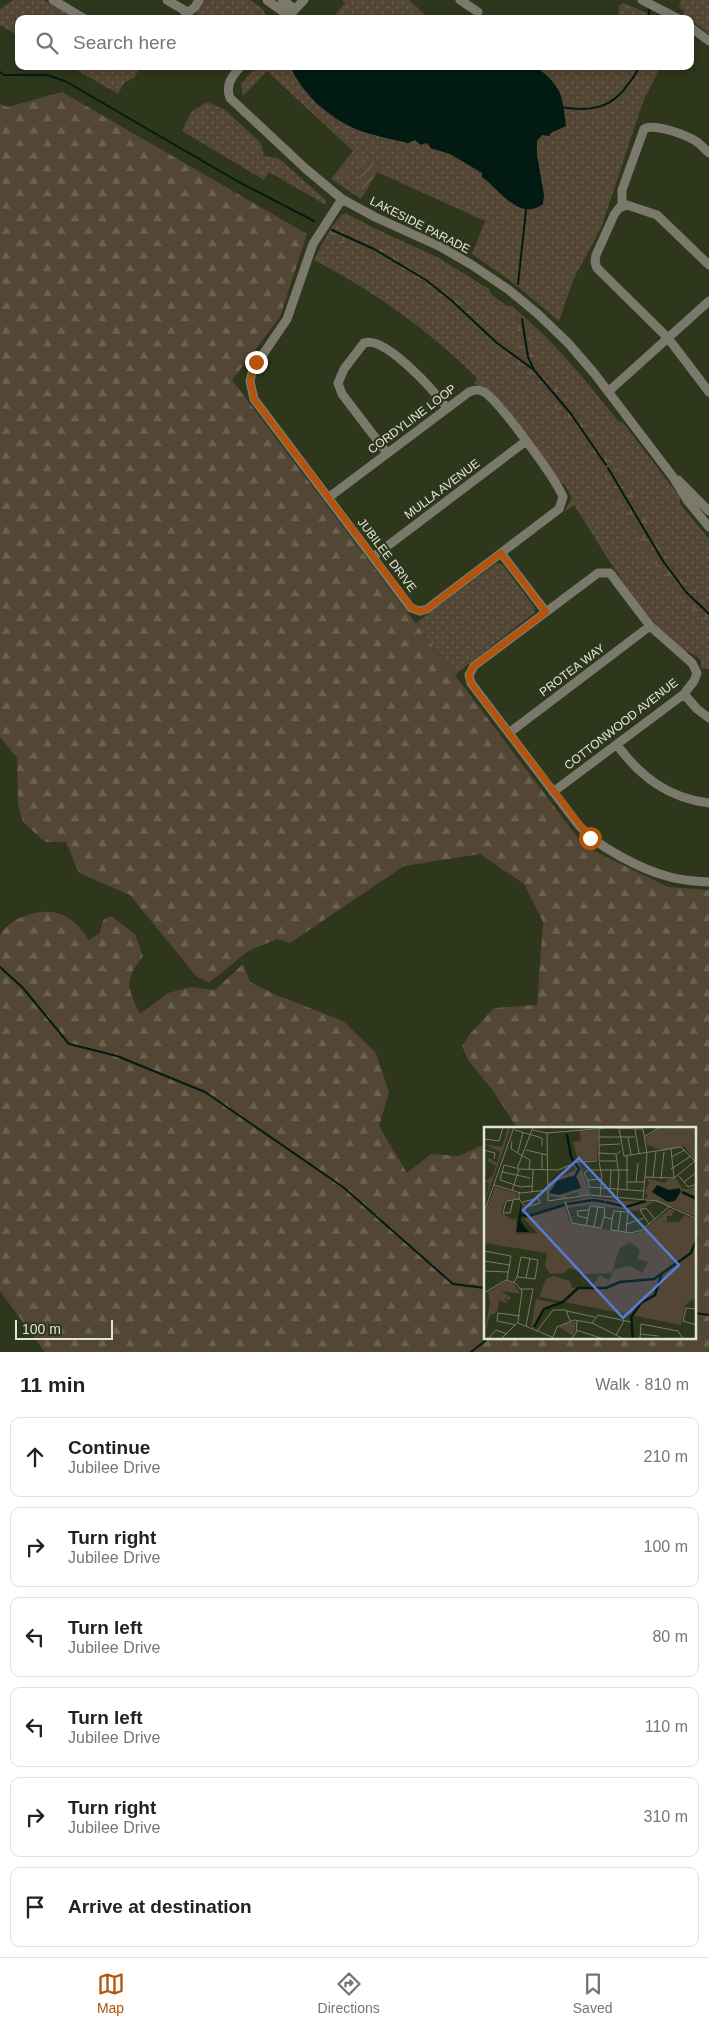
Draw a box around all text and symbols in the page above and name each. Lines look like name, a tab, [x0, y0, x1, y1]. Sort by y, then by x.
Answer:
search box	[15, 15, 694, 70]
icon: search	[33, 29, 61, 57]
text: Search here	[73, 32, 177, 53]
street label: LAKESIDE PARADE	[368, 194, 472, 256]
route end	[245, 351, 268, 374]
street label: CORDYLINE LOOP	[365, 381, 459, 457]
street label: MULLA AVENUE	[402, 456, 482, 522]
street label: JUBILEE DRIVE	[355, 515, 419, 595]
street label: PROTEA WAY	[537, 641, 607, 699]
street label: COTTONWOOD AVENUE	[561, 675, 681, 773]
route start	[579, 827, 602, 850]
inset map	[484, 1127, 696, 1340]
scale bar	[15, 1317, 112, 1340]
text: 100 m	[22, 1321, 61, 1337]
text: 11 min	[20, 1373, 85, 1396]
text: Walk · 810 m	[595, 1376, 689, 1393]
text: Continue	[68, 1437, 150, 1458]
icon: ahead	[21, 1443, 49, 1471]
text: 210 m	[644, 1448, 688, 1465]
text: Jubilee Drive	[68, 1459, 160, 1476]
text: Turn right	[68, 1527, 156, 1548]
icon: right	[21, 1533, 49, 1561]
text: 100 m	[644, 1538, 688, 1555]
text: Jubilee Drive	[68, 1549, 160, 1566]
text: Turn left	[68, 1617, 143, 1638]
icon: left	[21, 1623, 49, 1651]
text: 80 m	[652, 1628, 688, 1645]
text: Jubilee Drive	[68, 1639, 160, 1656]
text: Turn left	[68, 1707, 143, 1728]
icon: left	[21, 1713, 49, 1741]
text: 110 m	[645, 1718, 688, 1735]
text: Jubilee Drive	[68, 1729, 160, 1746]
text: Turn right	[68, 1797, 156, 1818]
icon: right	[21, 1803, 49, 1831]
text: 310 m	[644, 1808, 688, 1825]
text: Jubilee Drive	[68, 1819, 160, 1836]
icon: arrive	[21, 1893, 49, 1921]
text: Arrive at destination	[68, 1896, 252, 1917]
tab: Map	[97, 1970, 125, 2016]
tab: Directions	[318, 1970, 380, 2016]
tab: Saved	[573, 1970, 612, 2016]

